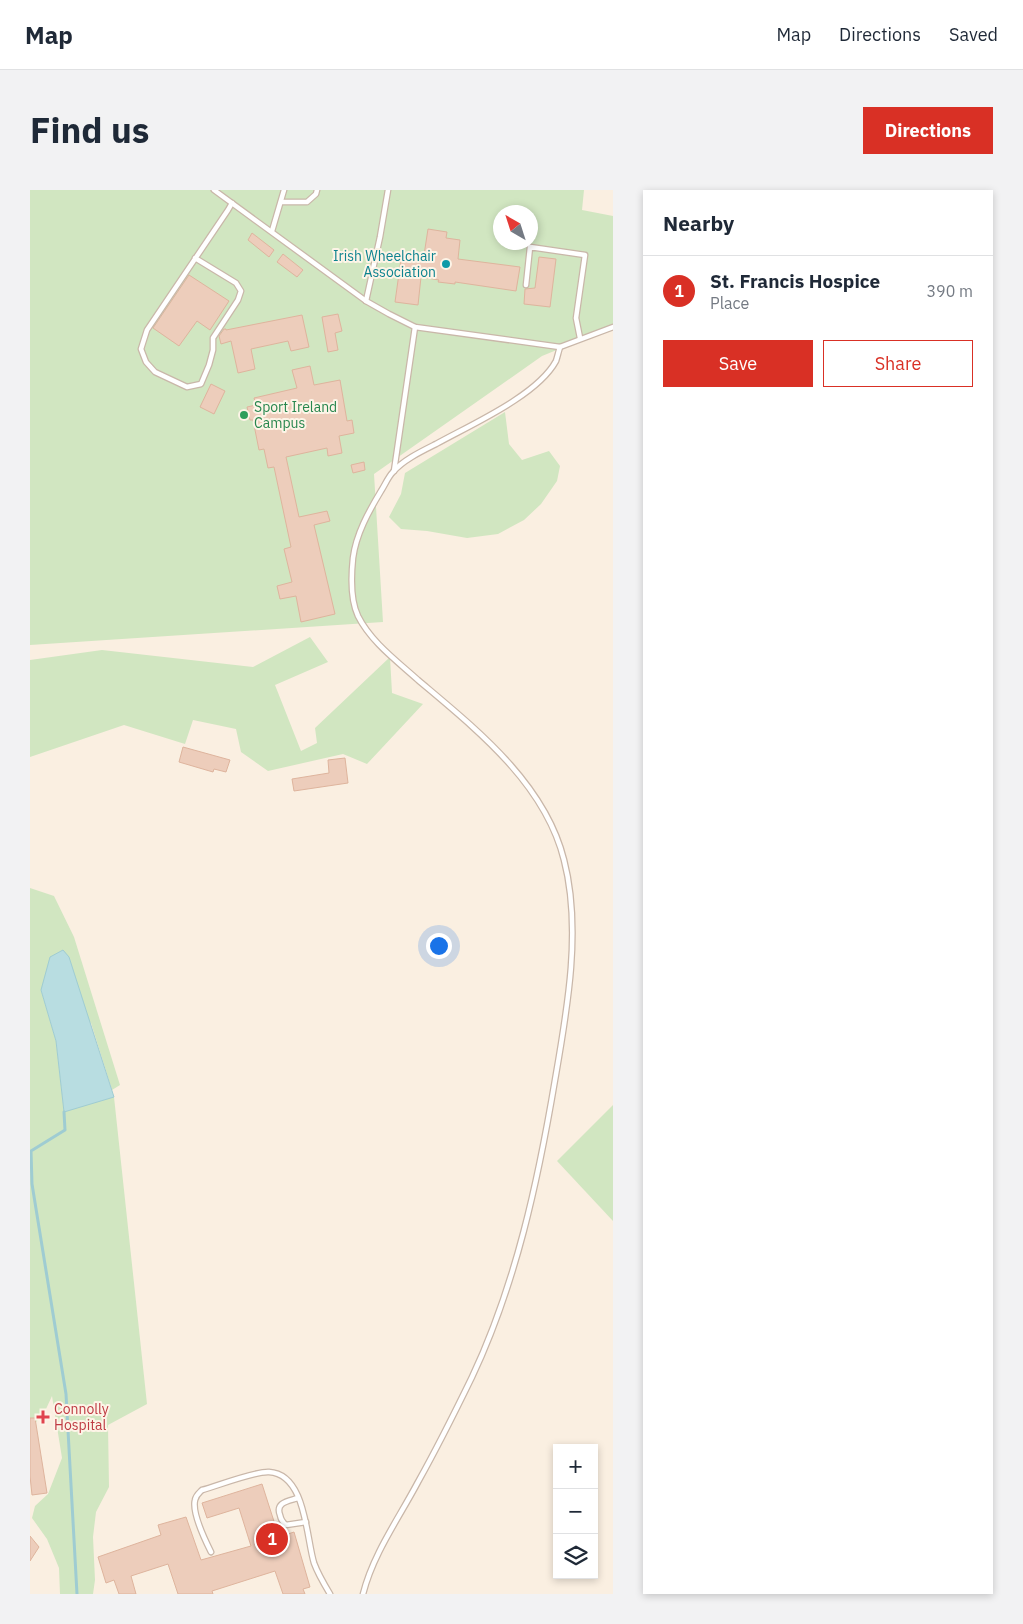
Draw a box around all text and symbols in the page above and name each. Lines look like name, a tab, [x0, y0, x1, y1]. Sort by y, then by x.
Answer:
text: Map	[25, 19, 73, 51]
text: Map	[776, 23, 811, 46]
text: Directions	[839, 23, 921, 46]
text: Saved	[949, 23, 998, 46]
text: Find us	[30, 107, 149, 153]
button: Directions	[863, 107, 993, 154]
north arrow	[493, 205, 538, 250]
text: Nearby	[663, 209, 734, 237]
place label: Irish Wheelchair Association	[333, 247, 436, 281]
marker: Irish Wheelchair Association	[440, 258, 452, 270]
text: St. Francis Hospice	[710, 269, 880, 293]
text: 1	[674, 281, 684, 301]
text: 390 m	[926, 281, 973, 301]
text: Place	[710, 293, 749, 313]
button: Save	[663, 340, 813, 387]
button: Share	[823, 340, 973, 387]
place label: Sport Ireland Campus	[254, 398, 337, 432]
marker: Sport Ireland Campus	[238, 409, 250, 421]
your location	[426, 933, 452, 959]
place label: Connolly Hospital	[54, 1400, 109, 1434]
marker: Connolly Hospital	[36, 1410, 50, 1424]
map controls	[553, 1444, 598, 1579]
button: +	[553, 1444, 598, 1489]
button: −	[553, 1489, 598, 1534]
pin: 1	[256, 1520, 288, 1558]
button: layers	[553, 1534, 598, 1579]

